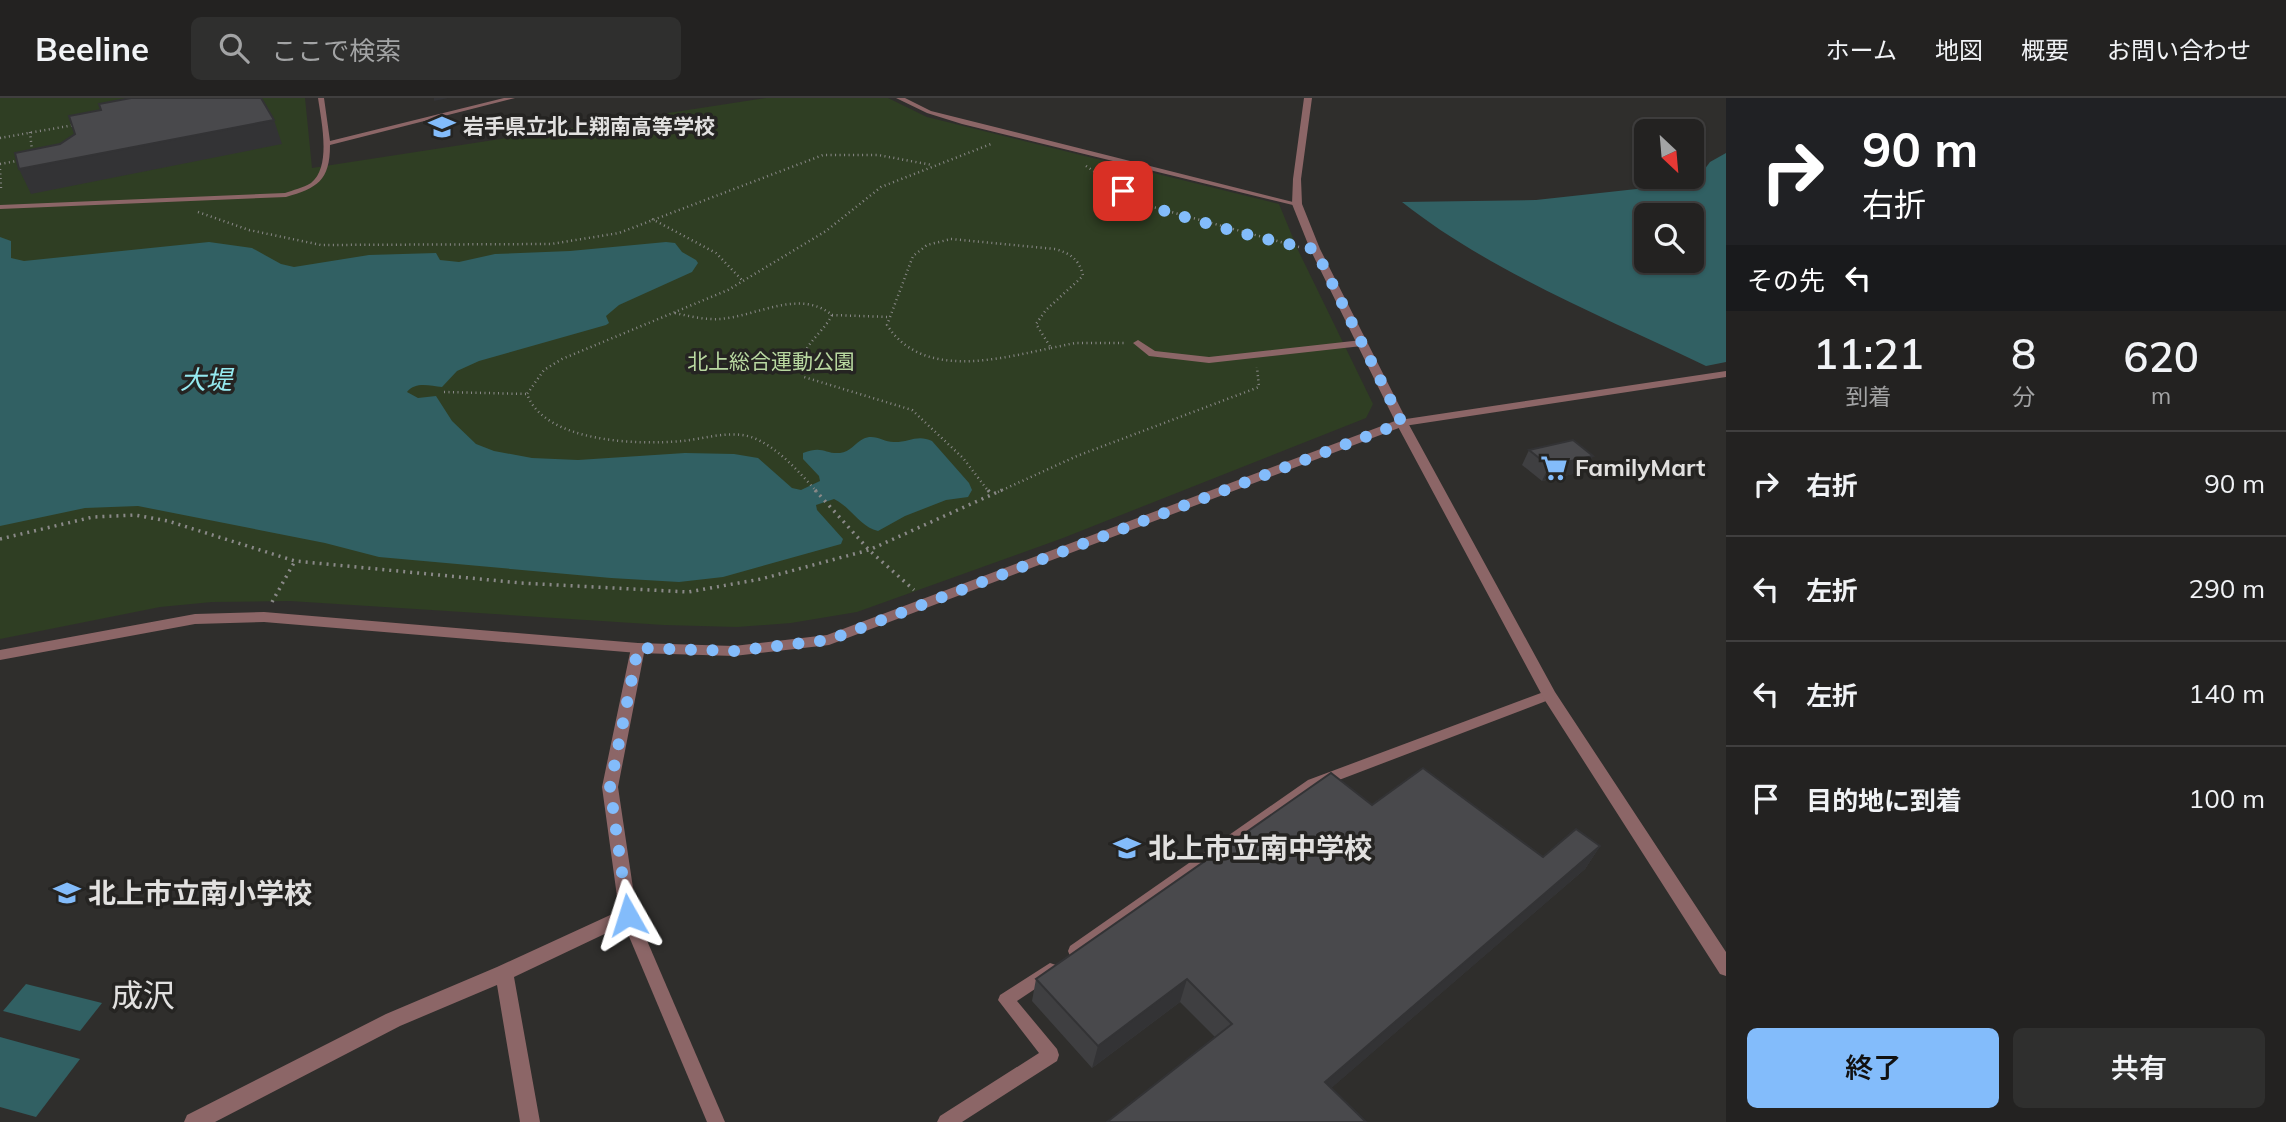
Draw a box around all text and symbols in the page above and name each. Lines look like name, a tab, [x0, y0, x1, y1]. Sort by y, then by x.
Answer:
search box	[191, 17, 681, 80]
text: Beeline	[35, 28, 149, 69]
icon: search	[215, 29, 253, 67]
text: ここで検索	[271, 34, 401, 67]
text: ホーム	[1826, 35, 1897, 65]
text: 地図	[1935, 35, 1983, 65]
text: 概要	[2021, 35, 2069, 65]
text: お問い合わせ	[2107, 35, 2251, 65]
school or university icon: 岩手県立北上翔南高等学校	[427, 112, 457, 142]
place label: 岩手県立北上翔南高等学校	[463, 113, 715, 139]
text: 90 m	[1862, 118, 1978, 179]
north arrow	[1634, 119, 1704, 189]
map controls	[1634, 119, 1704, 273]
icon: right	[1747, 126, 1838, 217]
pin	[1093, 161, 1153, 221]
icon: arrive	[1104, 172, 1142, 210]
text: 右折	[1862, 184, 1926, 224]
button: search	[1634, 203, 1704, 273]
icon: left	[1839, 259, 1877, 297]
text: その先	[1747, 264, 1825, 297]
text: 11:21	[1813, 327, 1924, 380]
text: 8	[2011, 327, 2036, 380]
text: 620	[2123, 330, 2199, 383]
park label: 北上総合運動公園	[687, 348, 855, 374]
water label: 大堤	[180, 363, 235, 396]
text: m	[2151, 381, 2171, 410]
text: 到着	[1845, 382, 1891, 411]
text: 分	[2012, 382, 2035, 411]
place label: FamilyMart	[1575, 452, 1705, 482]
supermarket icon: FamilyMart	[1539, 453, 1569, 483]
icon: right	[1747, 465, 1785, 503]
text: 90 m	[2204, 467, 2265, 500]
text: 右折	[1806, 469, 1858, 502]
icon: left	[1747, 570, 1785, 608]
text: 290 m	[2189, 572, 2265, 605]
text: 左折	[1806, 574, 1858, 607]
icon: left	[1747, 675, 1785, 713]
text: 140 m	[2189, 677, 2265, 710]
text: 左折	[1806, 679, 1858, 712]
icon: arrive	[1747, 780, 1785, 818]
text: 100 m	[2189, 782, 2265, 815]
text: 目的地に到着	[1806, 784, 1962, 817]
place label: 北上市立南中学校	[1148, 830, 1372, 865]
school or university icon: 北上市立南中学校	[1112, 833, 1142, 863]
place label: 北上市立南小学校	[88, 875, 312, 910]
school or university icon: 北上市立南小学校	[52, 878, 82, 908]
position arrow	[591, 878, 665, 952]
district label: 成沢	[111, 975, 175, 1015]
button: 終了	[1747, 1028, 1999, 1108]
button: 共有	[2013, 1028, 2265, 1108]

